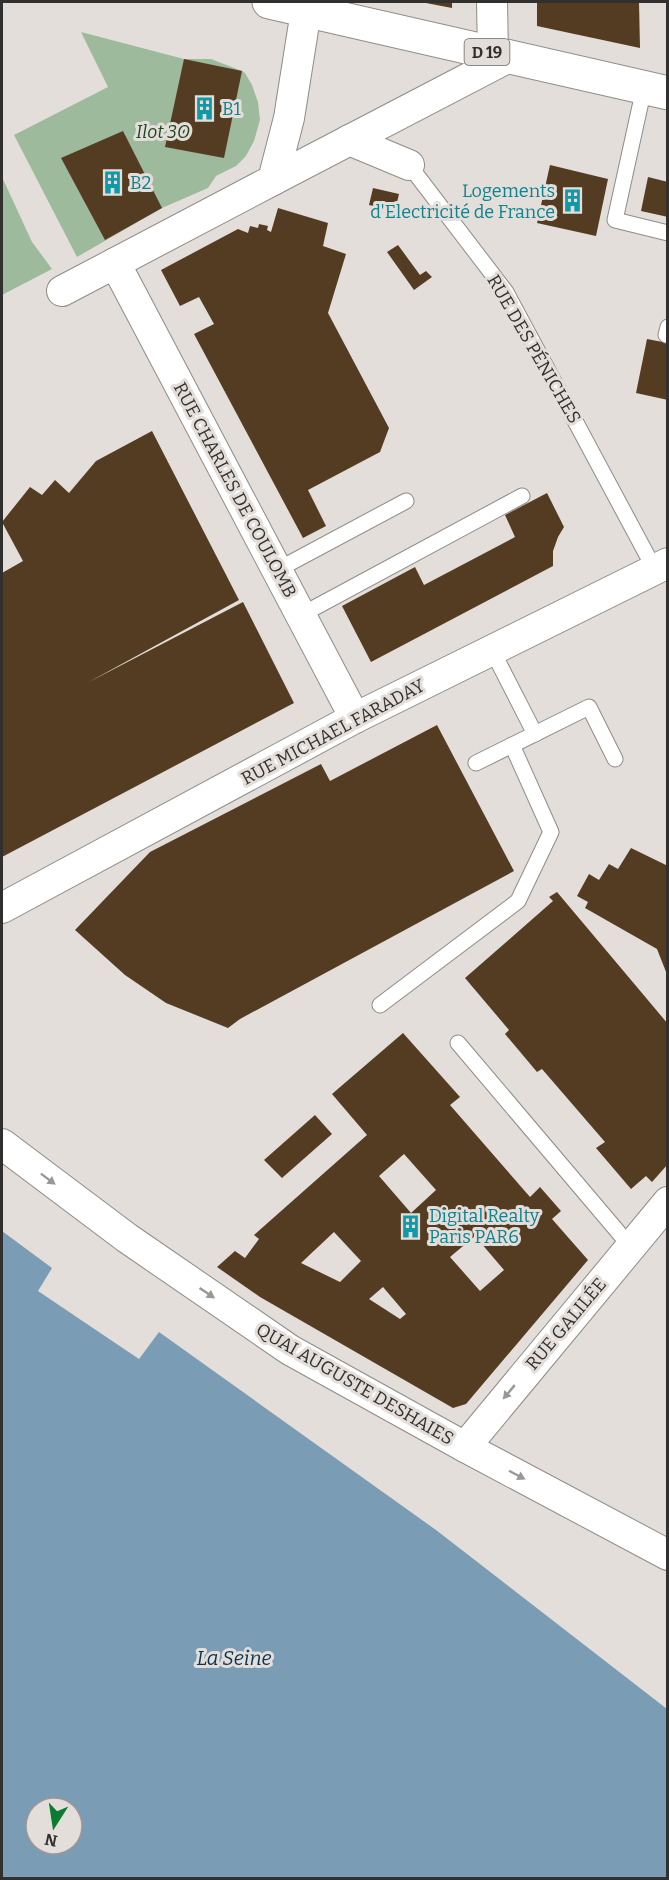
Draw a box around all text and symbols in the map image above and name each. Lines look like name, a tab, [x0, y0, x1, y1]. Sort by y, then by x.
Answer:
road number: D 19	[464, 39, 510, 65]
building icon: B1	[191, 96, 217, 122]
place label: B1	[222, 98, 242, 120]
park label: Ilot 3O	[136, 121, 190, 143]
building icon: B2	[99, 170, 125, 196]
place label: B2	[130, 172, 151, 194]
place label: Logements d'Electricité de France	[370, 180, 555, 223]
building icon: Logements d'Electricité de France	[560, 188, 586, 214]
street label: RUE DES PÉNICHES	[482, 270, 586, 427]
street label: RUE CHARLES DE COULOMB	[169, 379, 301, 601]
street label: RUE MICHAEL FARADAY	[237, 674, 429, 790]
one-way arrow	[41, 1173, 56, 1185]
place label: Digital Realty Paris PAR6	[429, 1205, 540, 1248]
building icon: Digital Realty Paris PAR6	[398, 1213, 424, 1239]
street label: RUE GALILÉE	[520, 1273, 611, 1375]
one-way arrow	[198, 1287, 214, 1299]
street label: QUAI AUGUSTE DESHAIES	[252, 1318, 458, 1450]
one-way arrow	[503, 1384, 516, 1400]
one-way arrow	[508, 1470, 525, 1480]
water label: La Seine	[196, 1646, 272, 1670]
north arrow	[24, 1796, 84, 1856]
text: N	[43, 1830, 59, 1851]

